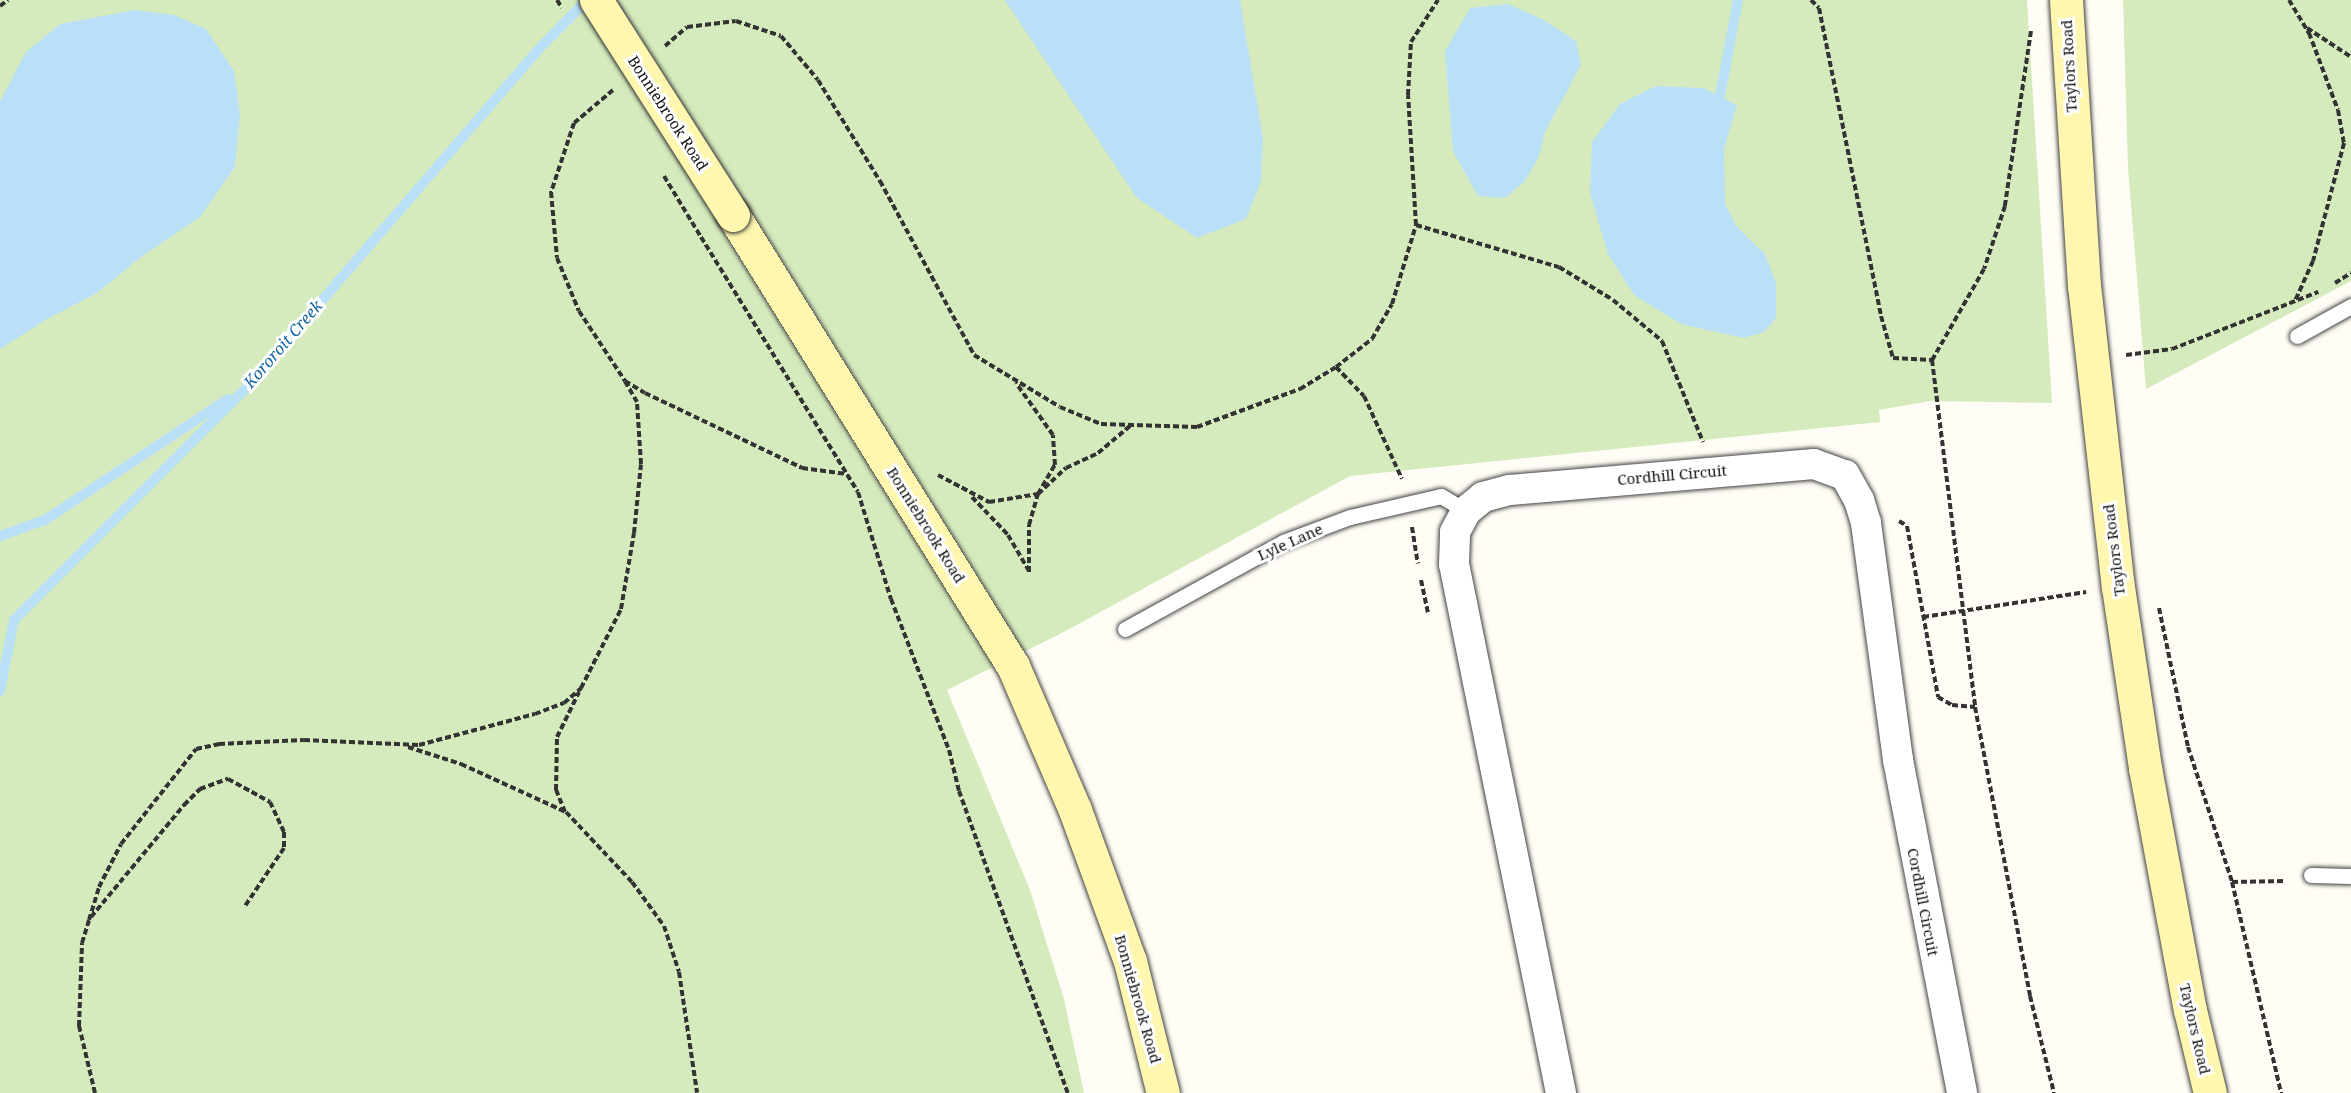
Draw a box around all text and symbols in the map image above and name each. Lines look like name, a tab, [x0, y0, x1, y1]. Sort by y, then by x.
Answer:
street label: Taylors Road	[2058, 19, 2080, 113]
street label: Bonniebrook Road	[624, 52, 712, 174]
water label: Kororoit Creek	[240, 296, 326, 392]
street label: Cordhill Circuit	[1617, 461, 1727, 489]
street label: Bonniebrook Road	[883, 464, 969, 586]
street label: Taylors Road	[2099, 503, 2129, 597]
street label: Lyle Lane	[1255, 520, 1325, 564]
street label: Cordhill Circuit	[1904, 846, 1942, 958]
street label: Bonniebrook Road	[1111, 933, 1165, 1065]
street label: Taylors Road	[2176, 982, 2214, 1076]

